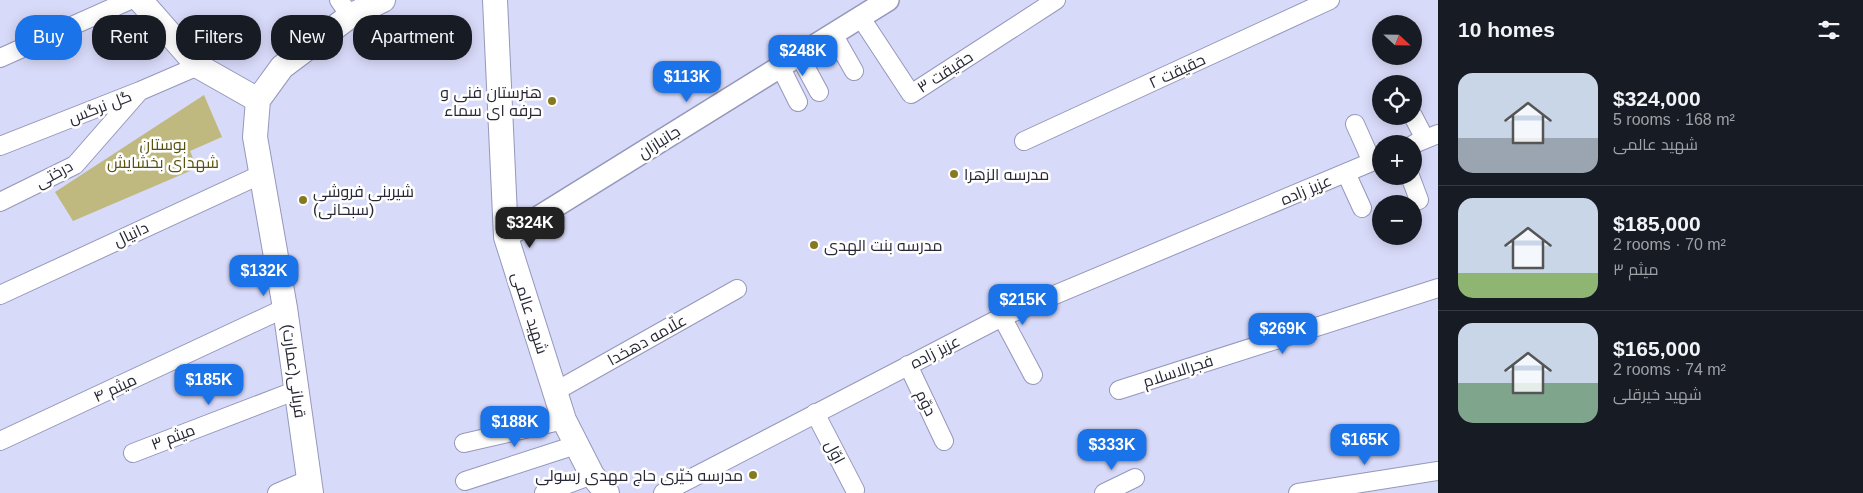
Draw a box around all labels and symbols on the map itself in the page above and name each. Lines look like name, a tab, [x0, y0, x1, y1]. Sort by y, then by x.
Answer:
north arrow	[1372, 15, 1422, 65]
pin: $248K	[768, 34, 838, 77]
street label: حقیقت ۳	[914, 48, 976, 97]
street label: حقیقت ۲	[1146, 51, 1208, 92]
pin: $113K	[652, 61, 722, 103]
place label: هنرستان فنی و حرفه ای سماء	[440, 84, 542, 121]
street label: گل نرگس	[66, 87, 135, 129]
marker: هنرستان فنی و حرفه ای سماء	[546, 95, 558, 107]
street label: جانبازان	[635, 122, 684, 163]
park label: بوستان شهدای بخشایش	[107, 136, 219, 173]
street label: درختی	[33, 157, 76, 193]
place label: مدرسه الزهرا	[964, 166, 1049, 184]
marker: مدرسه الزهرا	[948, 168, 960, 180]
street label: عزیز زاده	[1278, 172, 1334, 209]
place label: شیرینی فروشی (سبحانی)	[313, 183, 414, 220]
marker: شیرینی فروشی (سبحانی)	[297, 194, 309, 206]
pin: $324K	[495, 206, 565, 249]
street label: دانیال	[111, 219, 152, 251]
place label: مدرسه بنت الهدی	[824, 237, 943, 256]
marker: مدرسه بنت الهدی	[808, 239, 820, 251]
pin: $132K	[229, 254, 299, 297]
street label: شهید عالمی	[507, 270, 551, 357]
pin: $215K	[988, 284, 1058, 326]
street label: علّامه دهخدا	[604, 310, 689, 369]
pin: $269K	[1248, 312, 1318, 355]
street label: (عمارت)قربانی	[277, 323, 309, 419]
street label: عزیز زاده	[907, 332, 963, 373]
street label: فجرالاسلام	[1141, 352, 1216, 393]
pin: $185K	[174, 364, 244, 406]
street label: میثم ۴	[91, 371, 140, 408]
street label: دوّم	[910, 387, 939, 420]
pin: $188K	[480, 406, 550, 448]
street label: میثم ۳	[149, 421, 198, 456]
pin: $165K	[1330, 424, 1400, 466]
pin: $333K	[1077, 428, 1147, 471]
street label: اوّل	[820, 438, 848, 467]
place label: مدرسه خیّری حاج مهدی رسولی	[535, 467, 743, 487]
marker: مدرسه خیّری حاج مهدی رسولی	[747, 469, 759, 481]

